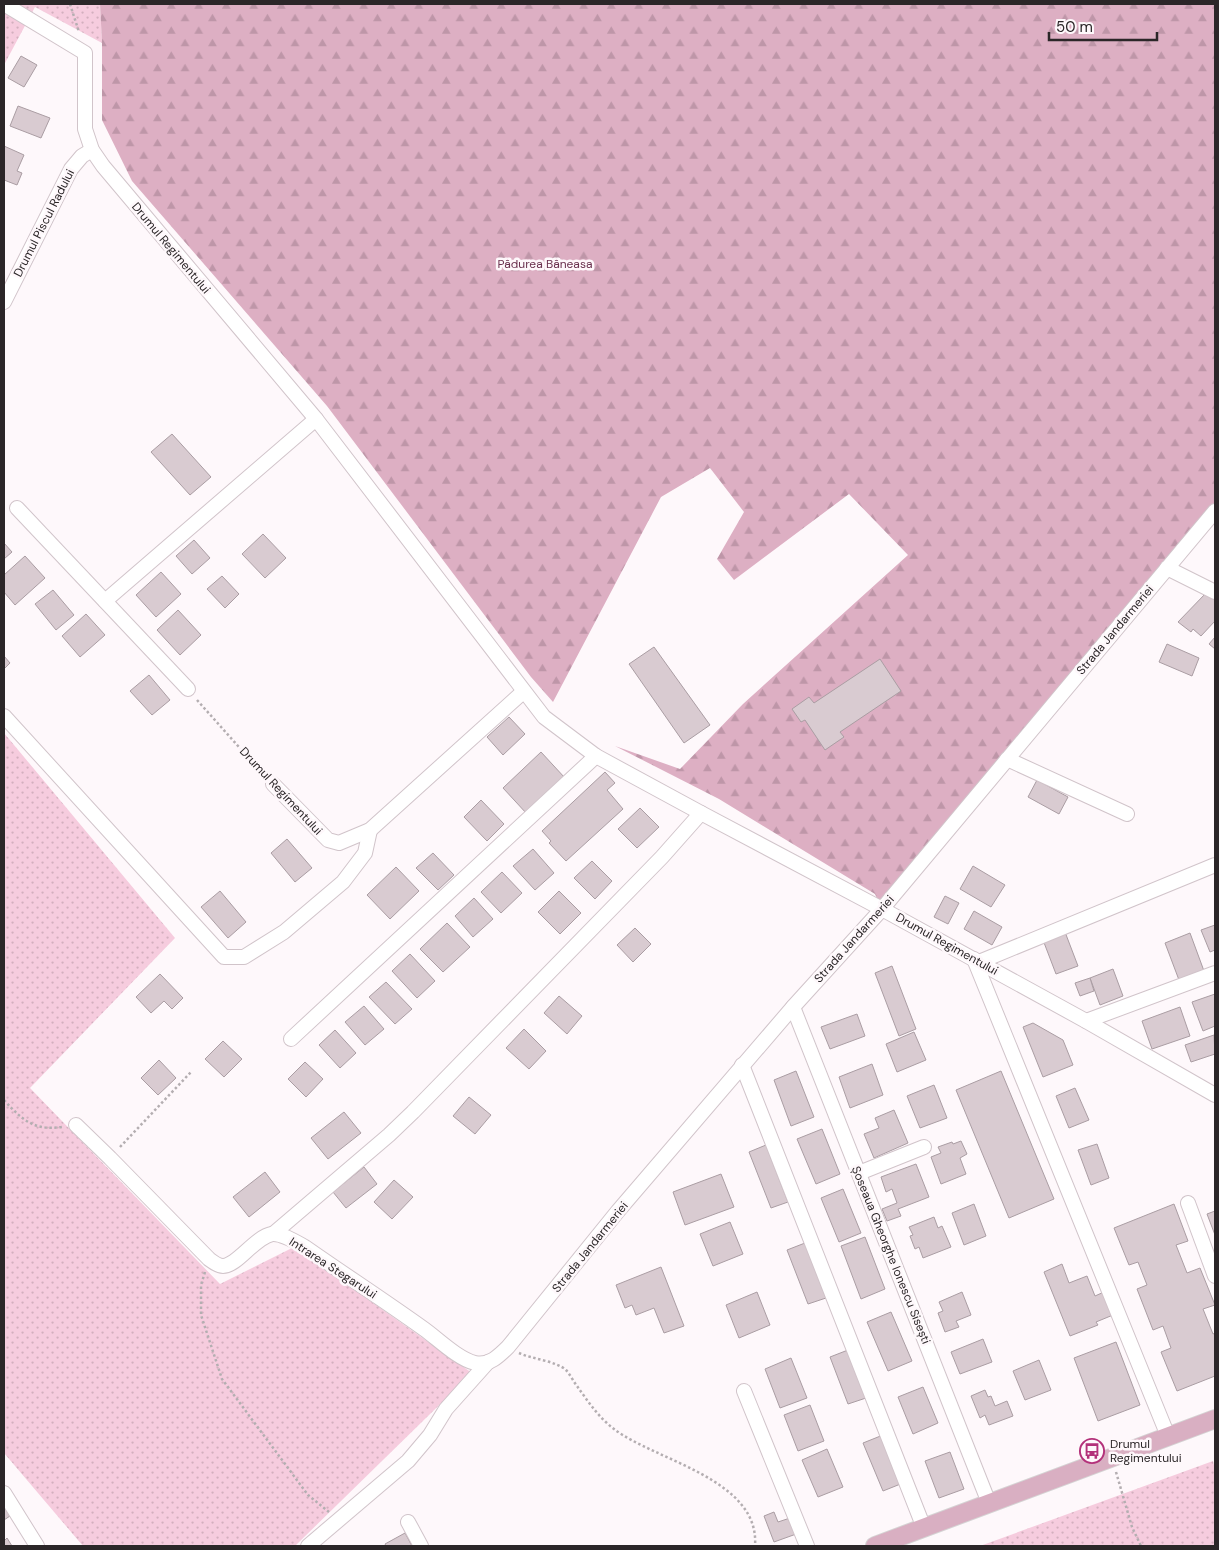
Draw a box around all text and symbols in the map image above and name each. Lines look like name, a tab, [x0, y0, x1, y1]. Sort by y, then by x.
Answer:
scale bar	[1049, 10, 1156, 42]
text: 50 m	[1056, 17, 1093, 37]
street label: Drumul Piscul Radului	[10, 166, 78, 280]
street label: Drumul Regimentului	[128, 199, 214, 297]
park label: Pădurea Băneasa	[498, 256, 592, 272]
street label: Strada Jandarmeriei	[1073, 582, 1157, 678]
street label: Drumul Regimentului	[236, 744, 326, 838]
street label: Strada Jandarmeriei	[810, 892, 898, 986]
street label: Drumul Regimentului	[893, 909, 1001, 979]
street label: Șoseaua Gheorghe Ionescu Sisești	[848, 1164, 934, 1346]
street label: Strada Jandarmeriei	[548, 1198, 632, 1296]
street label: Intrarea Stegarului	[286, 1234, 380, 1302]
place label: Drumul Regimentului	[1110, 1436, 1182, 1466]
bus stop icon: Drumul Regimentului	[1079, 1438, 1105, 1464]

